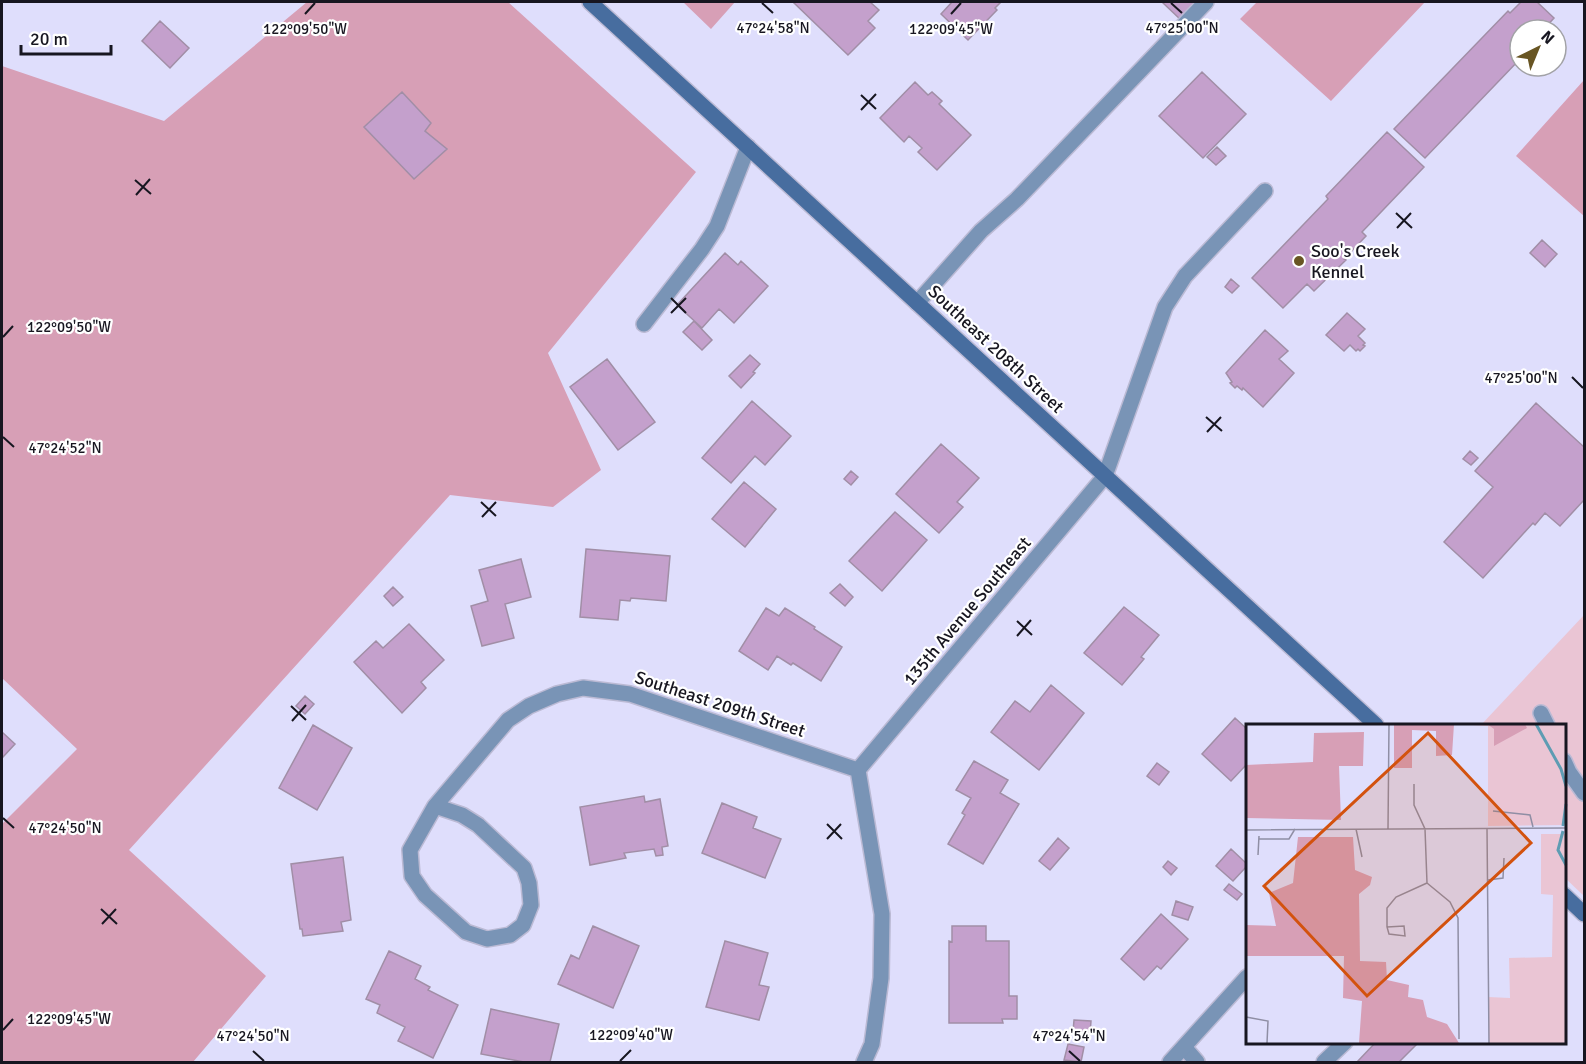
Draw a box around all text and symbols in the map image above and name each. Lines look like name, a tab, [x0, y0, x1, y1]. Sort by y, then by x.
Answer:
scale bar	[21, 18, 111, 56]
north arrow	[1508, 18, 1568, 78]
text: 47°24'58"N	[736, 19, 810, 37]
text: 47°25'00"N	[1145, 19, 1219, 37]
text: 122°09'50"W	[263, 20, 347, 38]
text: 122°09'45"W	[909, 20, 993, 38]
text: N	[1537, 27, 1558, 49]
text: 20 m	[30, 28, 68, 50]
place label: Soo's Creek Kennel	[1311, 240, 1399, 283]
marker: Soo's Creek Kennel	[1292, 254, 1306, 268]
street label: Southeast 208th Street	[924, 280, 1068, 418]
text: 122°09'50"W	[27, 318, 111, 336]
text: 47°25'00"N	[1484, 369, 1558, 387]
text: 47°24'52"N	[28, 439, 102, 457]
street label: 135th Avenue Southeast	[898, 532, 1036, 690]
street label: Southeast 209th Street	[632, 666, 808, 742]
inset map	[1246, 724, 1565, 1043]
text: 47°24'50"N	[28, 819, 102, 837]
text: 122°09'45"W	[27, 1010, 111, 1028]
text: 122°09'40"W	[589, 1026, 673, 1044]
text: 47°24'50"N	[216, 1027, 290, 1045]
text: 47°24'54"N	[1032, 1027, 1106, 1045]

